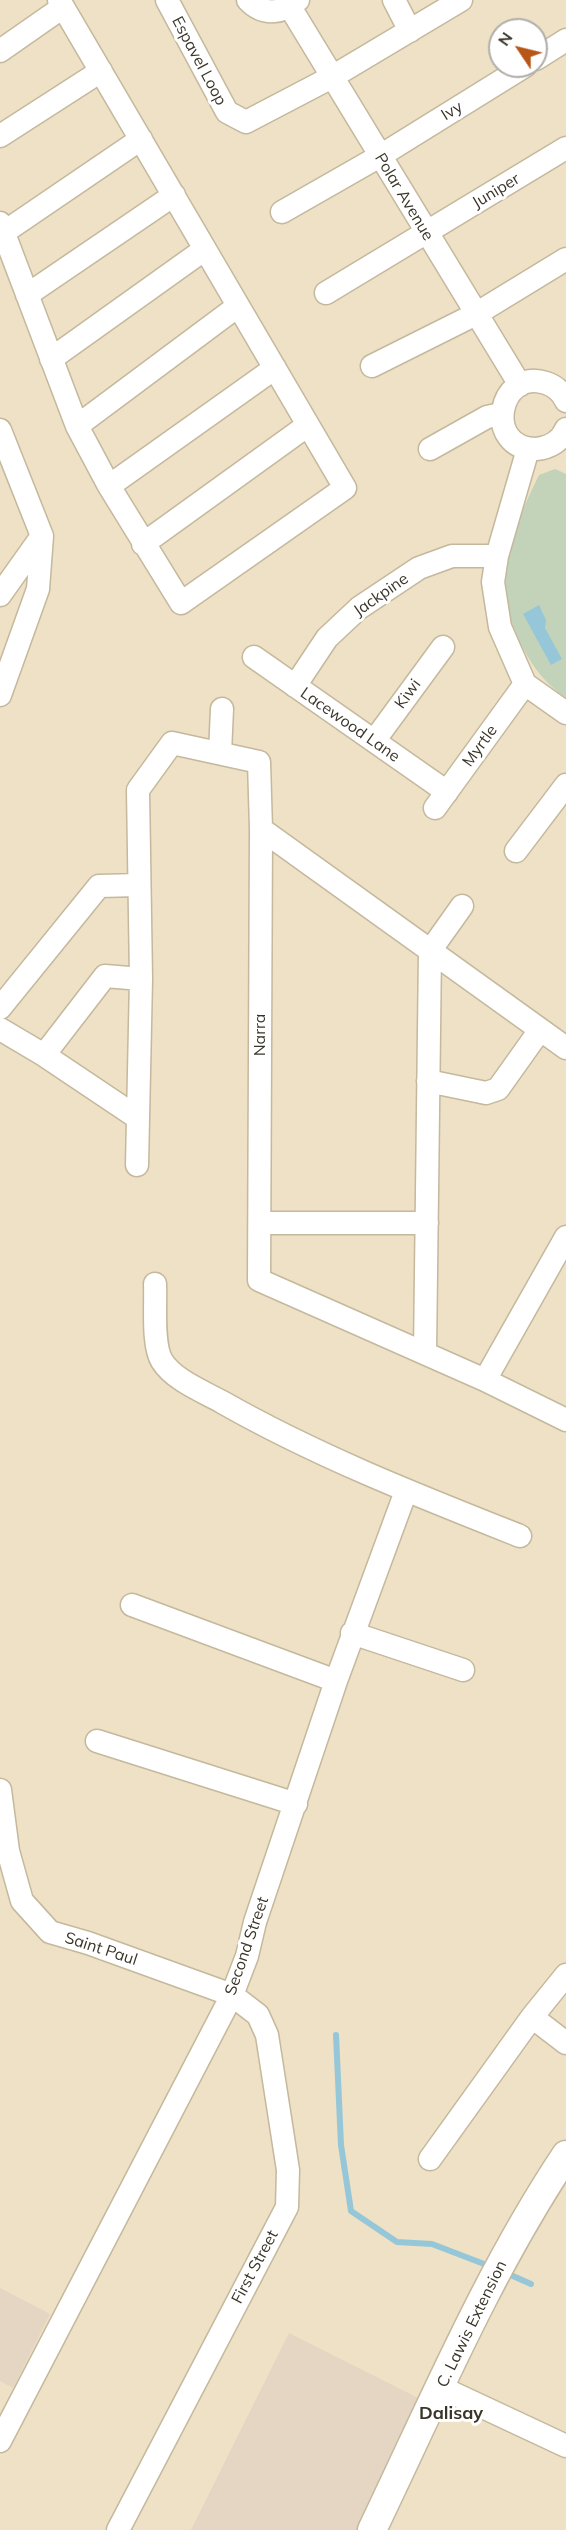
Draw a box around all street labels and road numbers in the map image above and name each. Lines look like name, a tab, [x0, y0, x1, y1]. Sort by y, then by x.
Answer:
street label: Espavel Loop	[168, 13, 230, 109]
street label: Ivy	[438, 97, 466, 125]
street label: Polar Avenue	[370, 150, 438, 244]
street label: Juniper	[469, 169, 523, 213]
street label: Jackpine	[350, 569, 412, 621]
street label: Kiwi	[391, 676, 425, 712]
street label: Lacewood Lane	[297, 684, 403, 766]
street label: Myrtle	[459, 722, 501, 770]
street label: Narra	[250, 1014, 270, 1056]
street label: Second Street	[221, 1894, 273, 1998]
street label: Saint Paul	[62, 1928, 140, 1970]
street label: First Street	[228, 2227, 282, 2307]
street label: C. Lawis Extension	[433, 2257, 511, 2391]

